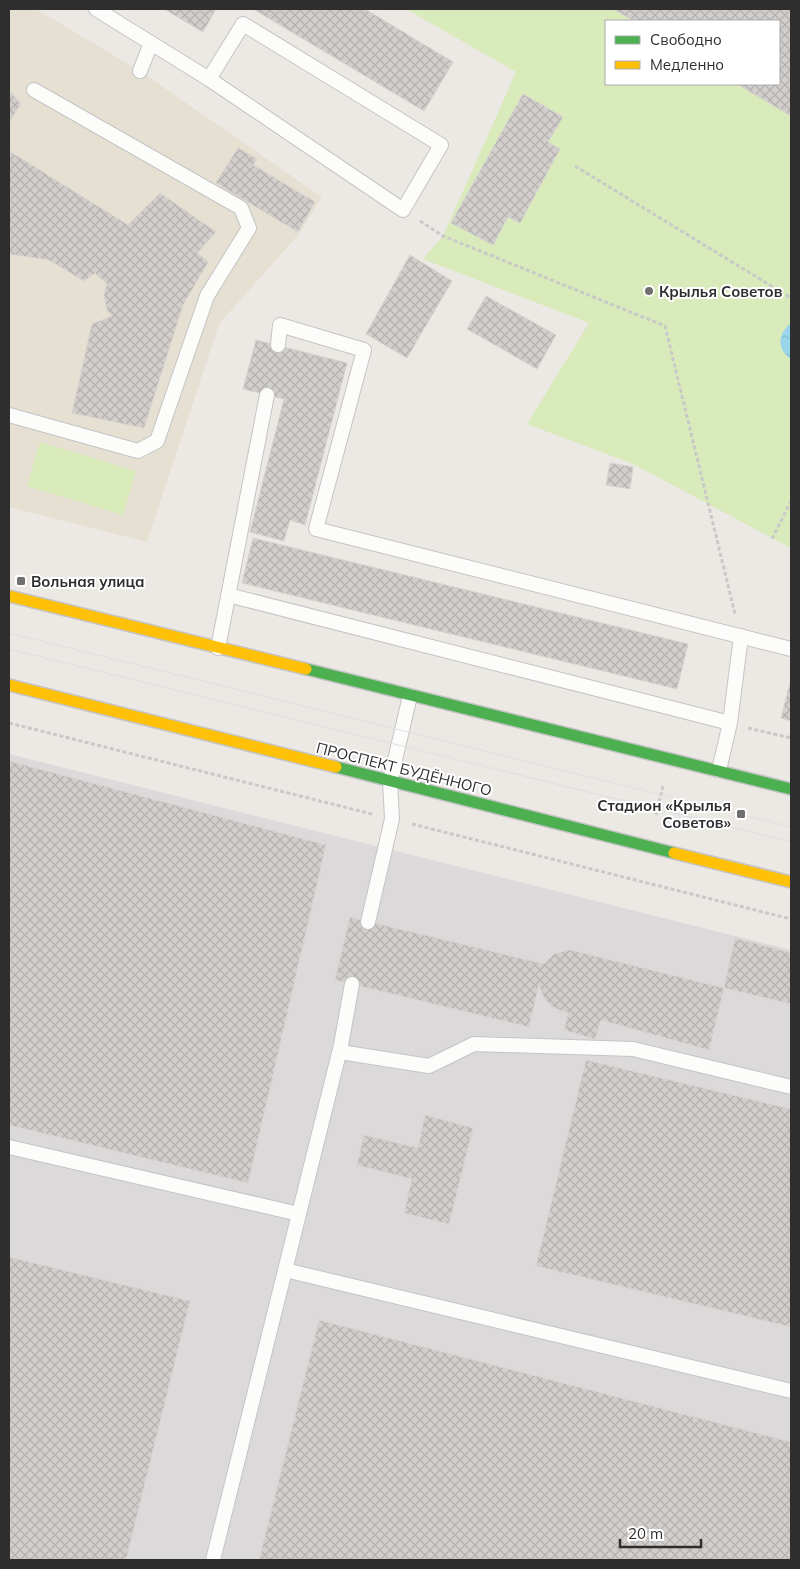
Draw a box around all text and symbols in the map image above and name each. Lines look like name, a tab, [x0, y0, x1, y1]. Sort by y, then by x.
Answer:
legend	[605, 20, 780, 85]
text: Свободно	[650, 30, 722, 49]
text: Медленно	[650, 55, 724, 74]
place label: Крылья Советов	[659, 282, 783, 301]
marker: Крылья Советов	[643, 285, 655, 297]
place label: Вольная улица	[31, 572, 145, 591]
marker: Вольная улица	[15, 575, 27, 587]
street label: ПРОСПЕКТ БУДЁННОГО	[314, 738, 494, 800]
place label: Стадион «Крылья Советов»	[597, 796, 732, 832]
marker: Стадион «Крылья Советов»	[735, 808, 747, 820]
scale bar	[620, 1516, 701, 1548]
text: 20 m	[628, 1524, 663, 1543]

